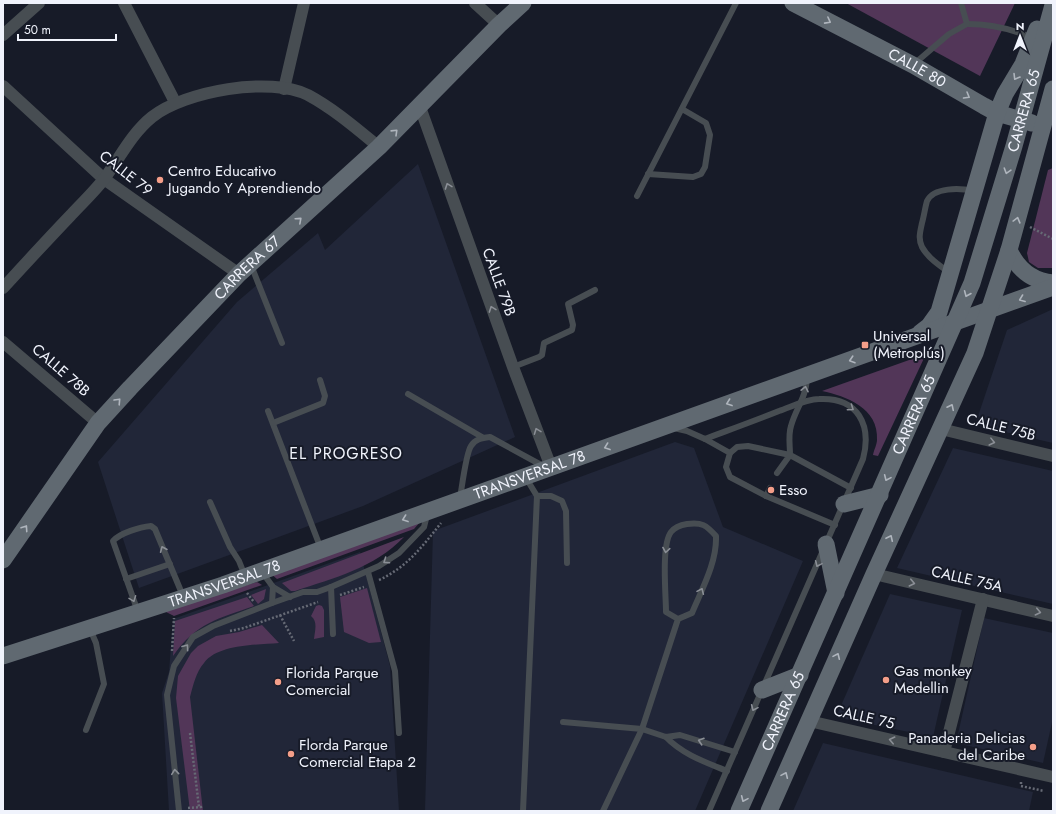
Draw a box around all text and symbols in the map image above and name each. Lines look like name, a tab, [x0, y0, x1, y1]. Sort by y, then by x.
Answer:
scale bar	[18, 16, 116, 42]
one-way arrow	[824, 16, 831, 24]
north arrow	[1000, 16, 1040, 56]
text: N	[1016, 18, 1024, 34]
text: 50 m	[24, 21, 51, 39]
street label: CALLE 80	[884, 43, 950, 93]
street label: CARRERA 65	[1002, 67, 1046, 155]
one-way arrow	[1013, 73, 1020, 80]
one-way arrow	[963, 92, 970, 99]
one-way arrow	[390, 129, 398, 137]
street label: CALLE 79	[95, 145, 157, 201]
place label: Centro Educativo Jugando Y Aprendiendo	[166, 160, 321, 199]
one-way arrow	[1003, 167, 1012, 174]
marker: Centro Educativo Jugando Y Aprendiendo	[155, 175, 165, 185]
one-way arrow	[445, 183, 453, 190]
one-way arrow	[1013, 216, 1021, 223]
one-way arrow	[294, 217, 302, 224]
street label: CARRERA 67	[209, 231, 285, 305]
street label: CALLE 79B	[477, 245, 521, 319]
one-way arrow	[964, 290, 972, 298]
one-way arrow	[1018, 294, 1025, 302]
one-way arrow	[488, 305, 497, 312]
place label: Universal (Metroplús)	[873, 325, 945, 364]
street label: CALLE 78B	[27, 339, 95, 401]
marker: Universal (Metroplús)	[860, 340, 870, 350]
one-way arrow	[848, 355, 855, 364]
street label: CARRERA 65	[887, 372, 941, 458]
one-way arrow	[801, 386, 809, 393]
one-way arrow	[113, 398, 120, 405]
one-way arrow	[726, 398, 733, 407]
one-way arrow	[846, 403, 853, 410]
one-way arrow	[946, 404, 954, 412]
street label: CALLE 75B	[964, 408, 1038, 446]
one-way arrow	[534, 427, 542, 434]
one-way arrow	[989, 437, 995, 445]
district label: EL PROGRESO	[289, 442, 403, 465]
one-way arrow	[603, 443, 610, 451]
street label: TRANSVERSAL 78	[471, 445, 589, 505]
one-way arrow	[884, 474, 892, 481]
place label: Esso	[779, 479, 808, 501]
marker: Esso	[766, 485, 776, 495]
one-way arrow	[402, 515, 409, 523]
one-way arrow	[20, 525, 27, 532]
one-way arrow	[885, 534, 893, 542]
one-way arrow	[160, 545, 168, 552]
one-way arrow	[662, 547, 671, 553]
street label: TRANSVERSAL 78	[166, 554, 284, 613]
one-way arrow	[384, 556, 391, 563]
one-way arrow	[814, 560, 822, 567]
street label: CALLE 75A	[929, 560, 1005, 598]
one-way arrow	[908, 578, 915, 586]
one-way arrow	[696, 588, 704, 596]
one-way arrow	[128, 596, 136, 603]
one-way arrow	[1035, 608, 1041, 616]
one-way arrow	[181, 644, 189, 651]
one-way arrow	[832, 653, 840, 661]
place label: Gas monkey Medellin	[894, 660, 972, 699]
place label: Florida Parque Comercial	[286, 662, 379, 701]
street label: CARRERA 65	[756, 668, 810, 755]
marker: Gas monkey Medellin	[881, 675, 891, 685]
marker: Florida Parque Comercial	[273, 677, 283, 687]
street label: CALLE 75	[831, 699, 897, 735]
one-way arrow	[751, 704, 759, 712]
place label: Panaderia Delicias del Caribe	[908, 727, 1025, 766]
place label: Florda Parque Comercial Etapa 2	[299, 734, 416, 773]
one-way arrow	[698, 737, 705, 746]
one-way arrow	[889, 737, 895, 745]
marker: Panaderia Delicias del Caribe	[1028, 742, 1038, 752]
marker: Florda Parque Comercial Etapa 2	[286, 749, 296, 759]
one-way arrow	[170, 769, 179, 775]
one-way arrow	[780, 772, 788, 780]
one-way arrow	[741, 795, 749, 802]

